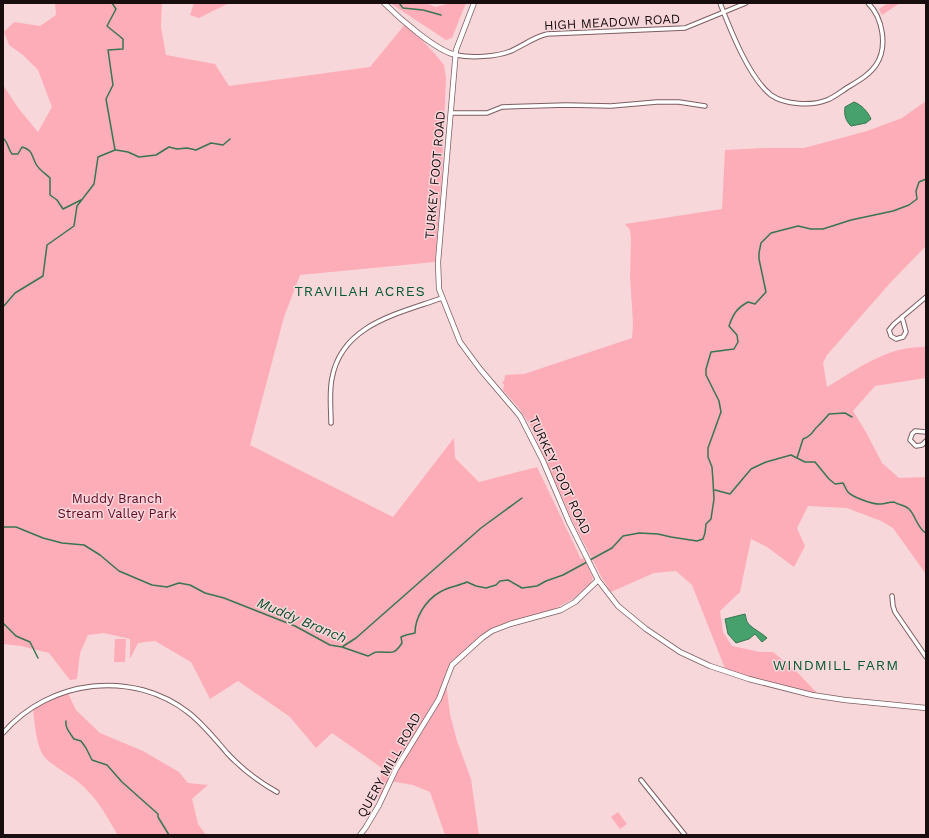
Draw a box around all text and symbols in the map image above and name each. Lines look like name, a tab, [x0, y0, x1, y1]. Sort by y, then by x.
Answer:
street label: HIGH MEADOW ROAD	[544, 11, 680, 33]
street label: TURKEY FOOT ROAD	[422, 110, 448, 240]
district label: TRAVILAH ACRES	[294, 283, 426, 299]
street label: TURKEY FOOT ROAD	[526, 414, 594, 536]
park label: Muddy Branch Stream Valley Park	[57, 491, 177, 521]
water label: Muddy Branch	[255, 594, 349, 646]
district label: WINDMILL FARM	[773, 657, 899, 673]
street label: QUERY MILL ROAD	[354, 710, 424, 820]

